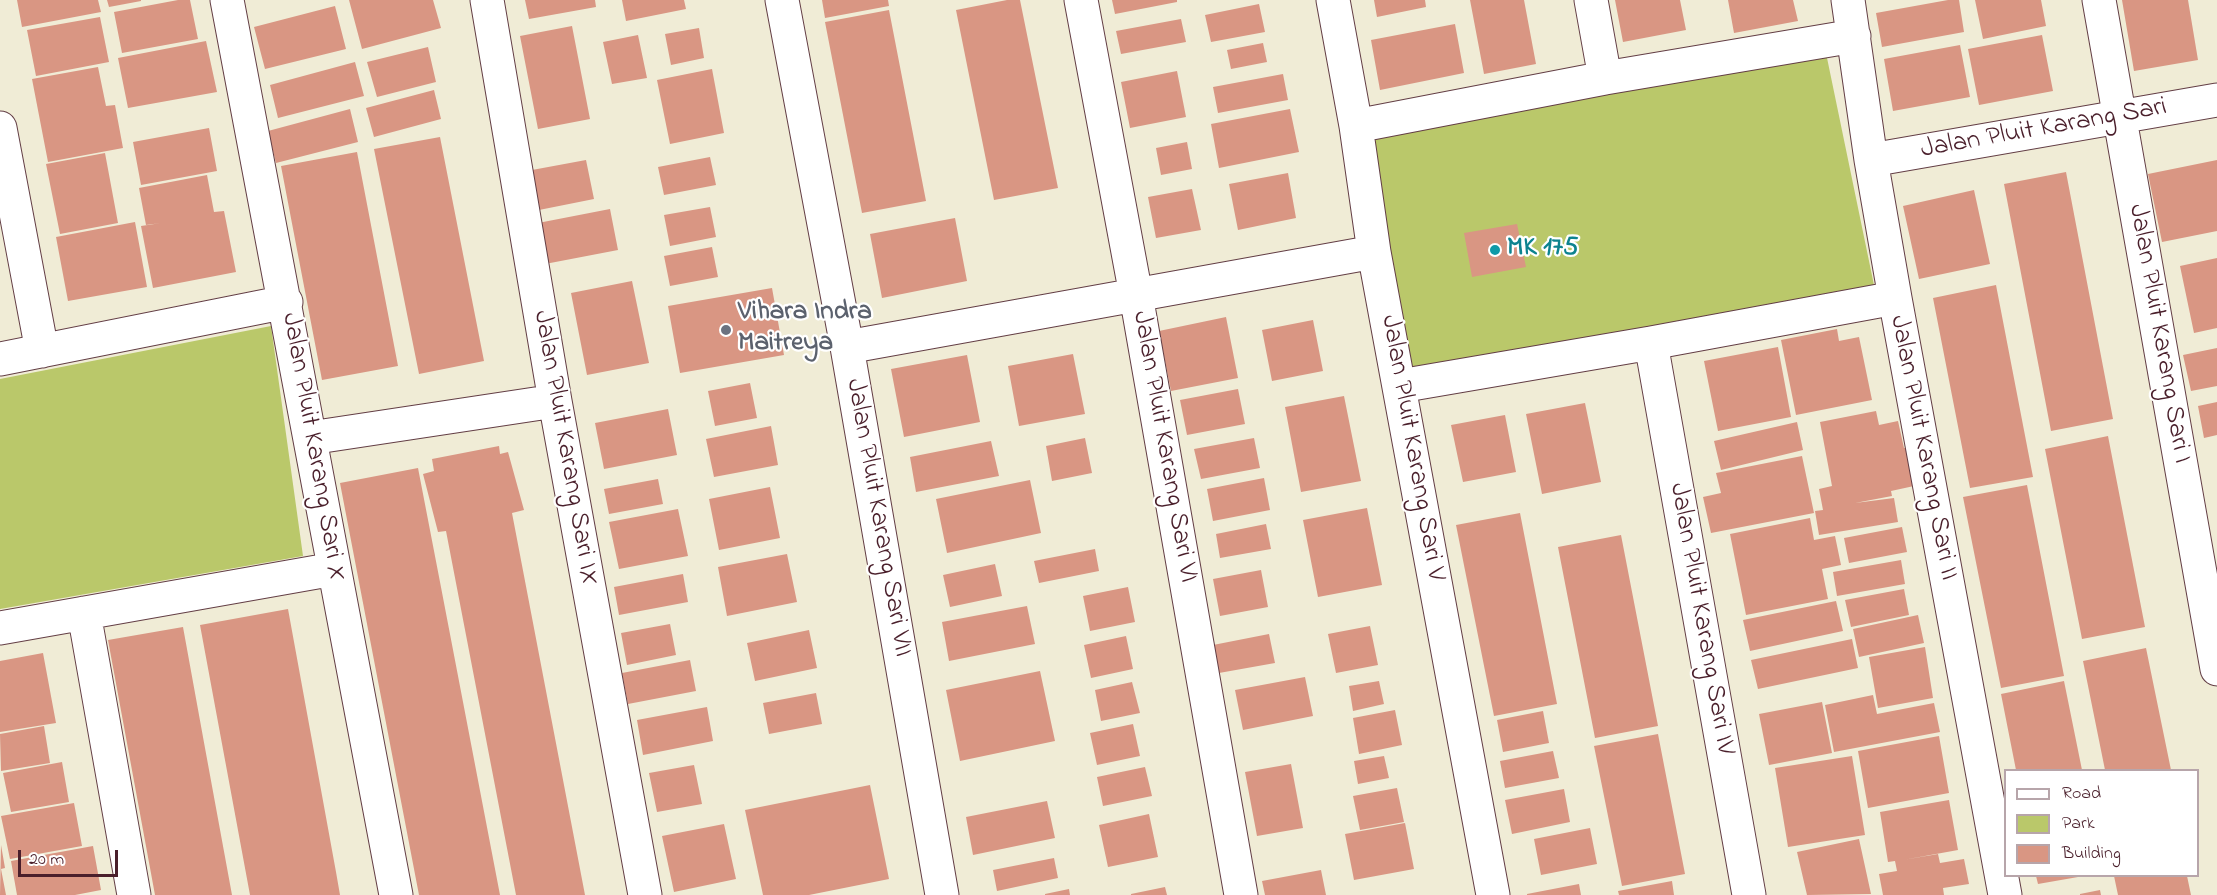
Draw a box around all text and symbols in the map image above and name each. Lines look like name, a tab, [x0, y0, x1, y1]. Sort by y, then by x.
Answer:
street label: Jalan Pluit Karang Sari	[1918, 92, 2170, 168]
street label: Jalan Pluit Karang Sari I	[2119, 202, 2197, 466]
place label: MK 175	[1507, 234, 1578, 266]
marker: MK 175	[1488, 243, 1502, 257]
place label: Vihara Indra Maitreya	[738, 298, 872, 361]
street label: Jalan Pluit Karang Sari IX	[524, 308, 604, 588]
street label: Jalan Pluit Karang Sari VI	[1123, 309, 1203, 585]
street label: Jalan Pluit Karang Sari X	[272, 310, 352, 584]
street label: Jalan Pluit Karang Sari V	[1372, 313, 1450, 583]
street label: Jalan Pluit Karang Sari II	[1880, 313, 1964, 583]
marker: Vihara Indra Maitreya	[719, 323, 733, 337]
street label: Jalan Pluit Karang Sari VII	[837, 377, 917, 659]
street label: Jalan Pluit Karang Sari IV	[1660, 481, 1740, 757]
legend	[2004, 769, 2199, 877]
text: Road	[2062, 781, 2101, 807]
text: Park	[2062, 811, 2095, 837]
scale bar	[21, 838, 122, 876]
text: Building	[2062, 841, 2121, 867]
text: 20 m	[29, 847, 64, 873]

